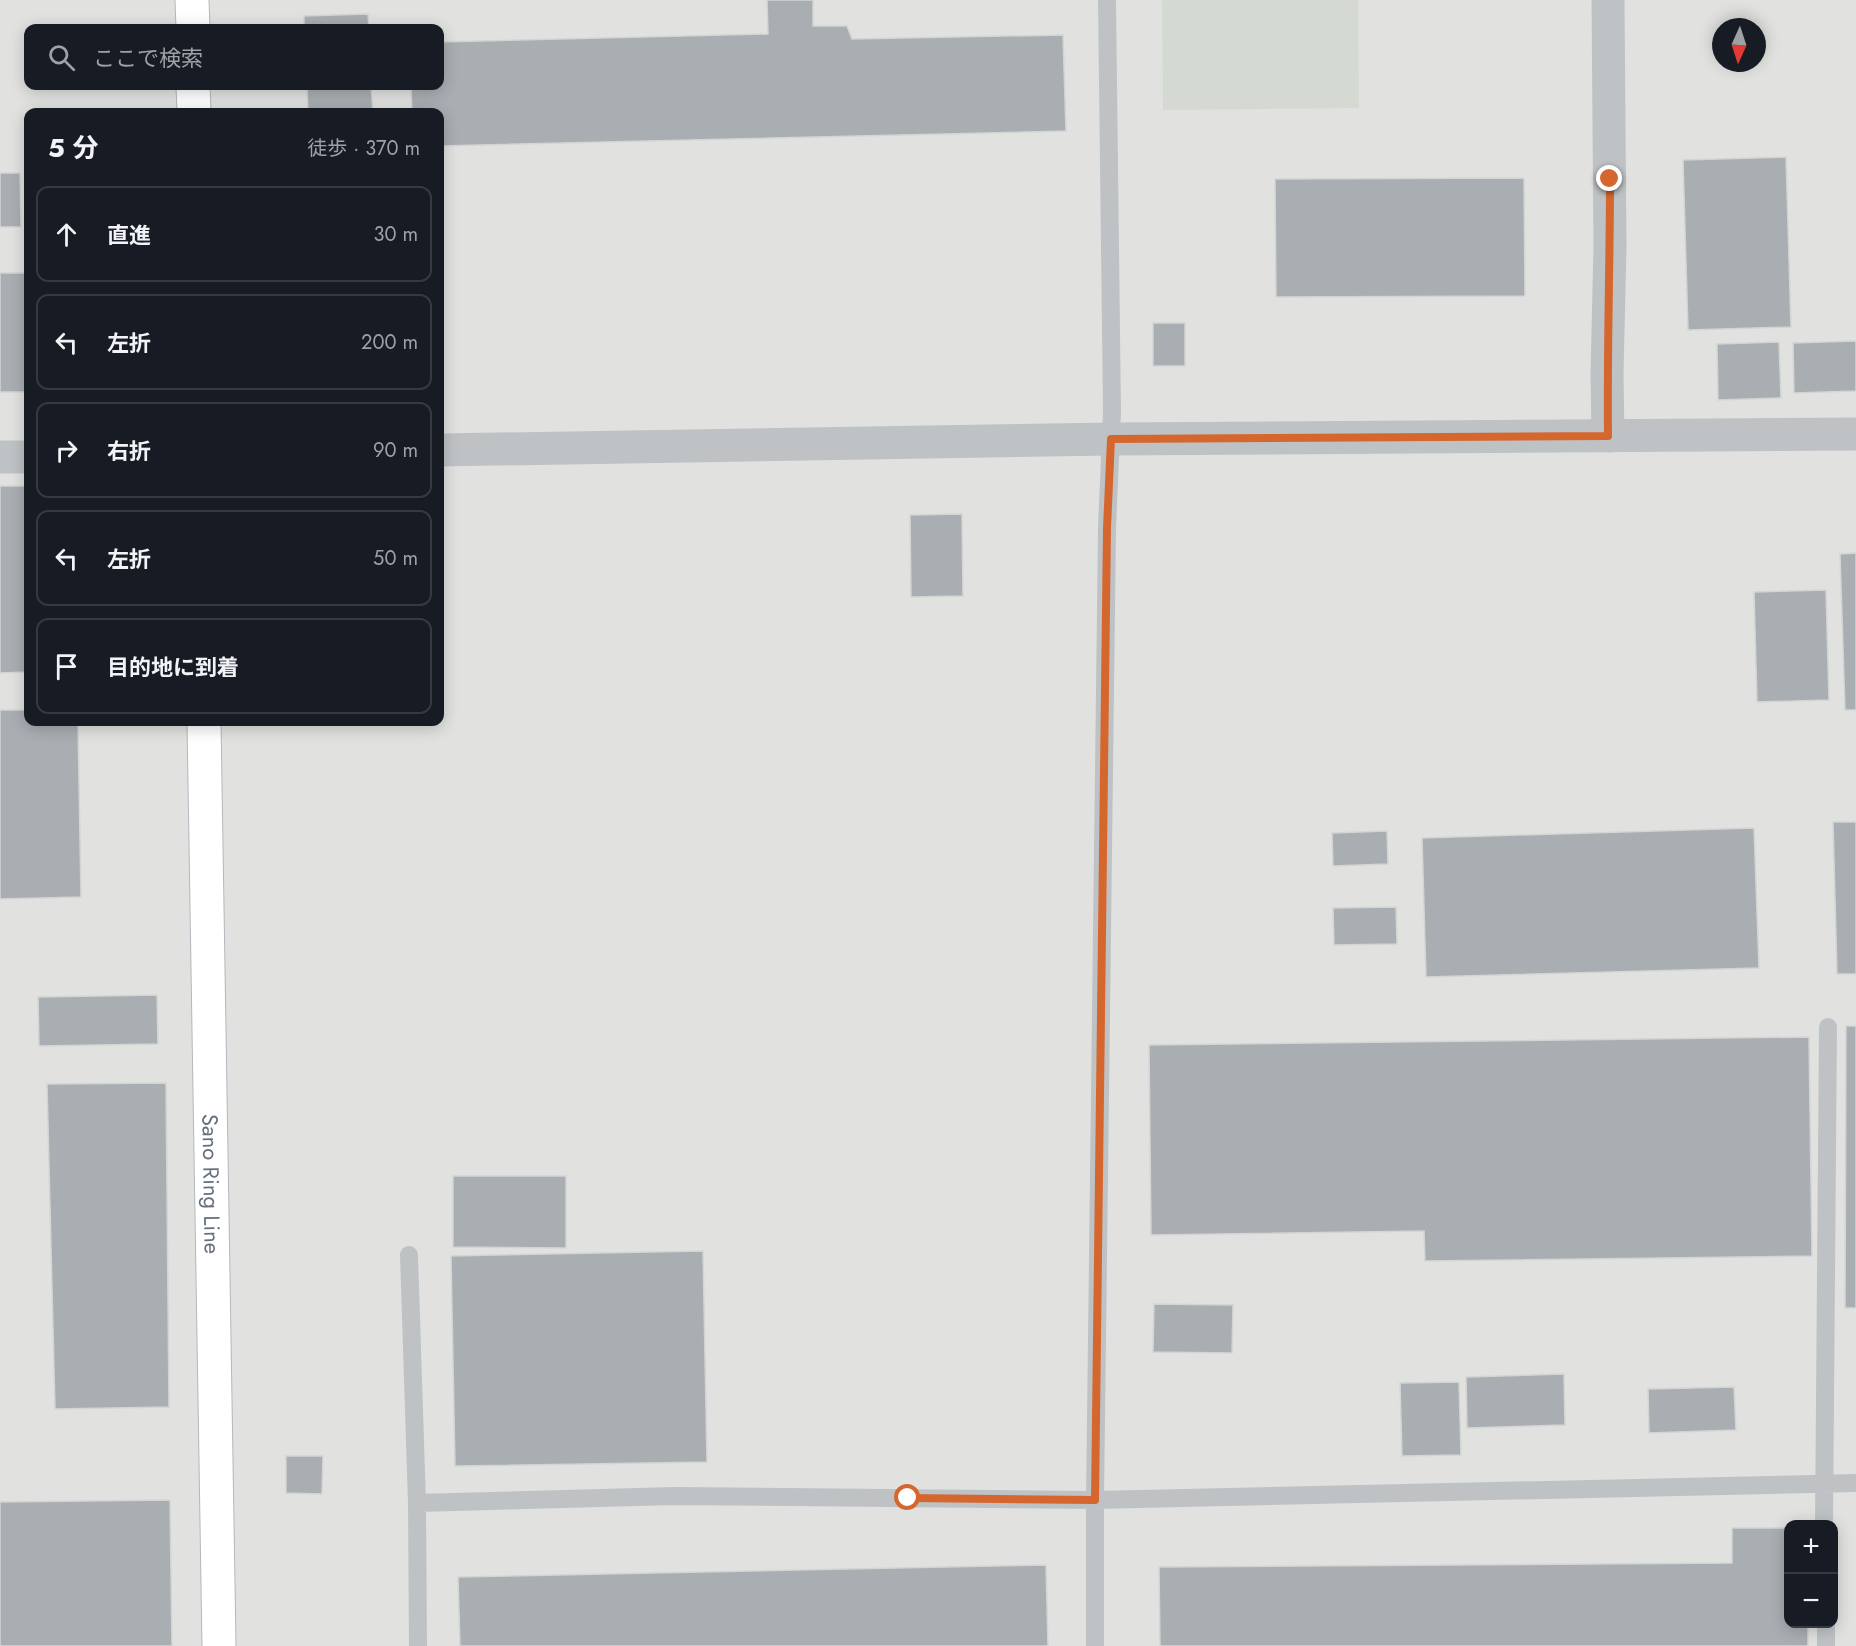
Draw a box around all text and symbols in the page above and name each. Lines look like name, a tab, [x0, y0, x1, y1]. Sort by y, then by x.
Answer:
north arrow	[1712, 18, 1766, 72]
search box	[24, 24, 444, 90]
icon: search	[45, 41, 78, 74]
text: ここで検索	[93, 42, 203, 74]
text: 5 分	[48, 129, 99, 167]
text: 徒歩 · 370 m	[307, 134, 420, 163]
route end	[1596, 165, 1622, 191]
icon: ahead	[50, 218, 83, 251]
text: 直進	[107, 219, 151, 251]
text: 30 m	[373, 220, 418, 249]
icon: left	[50, 326, 83, 359]
text: 左折	[107, 327, 151, 359]
text: 200 m	[361, 328, 418, 357]
icon: right	[50, 434, 83, 467]
text: 右折	[107, 435, 151, 467]
text: 90 m	[373, 436, 418, 465]
icon: left	[50, 542, 83, 575]
text: 左折	[107, 543, 151, 575]
text: 50 m	[373, 544, 418, 573]
icon: arrive	[50, 650, 83, 683]
text: 目的地に到着	[107, 651, 239, 683]
street label: Sano Ring Line	[194, 1114, 229, 1254]
route start	[894, 1484, 920, 1510]
map controls	[1784, 1520, 1838, 1628]
button: +	[1784, 1520, 1838, 1574]
button: −	[1784, 1574, 1838, 1628]

